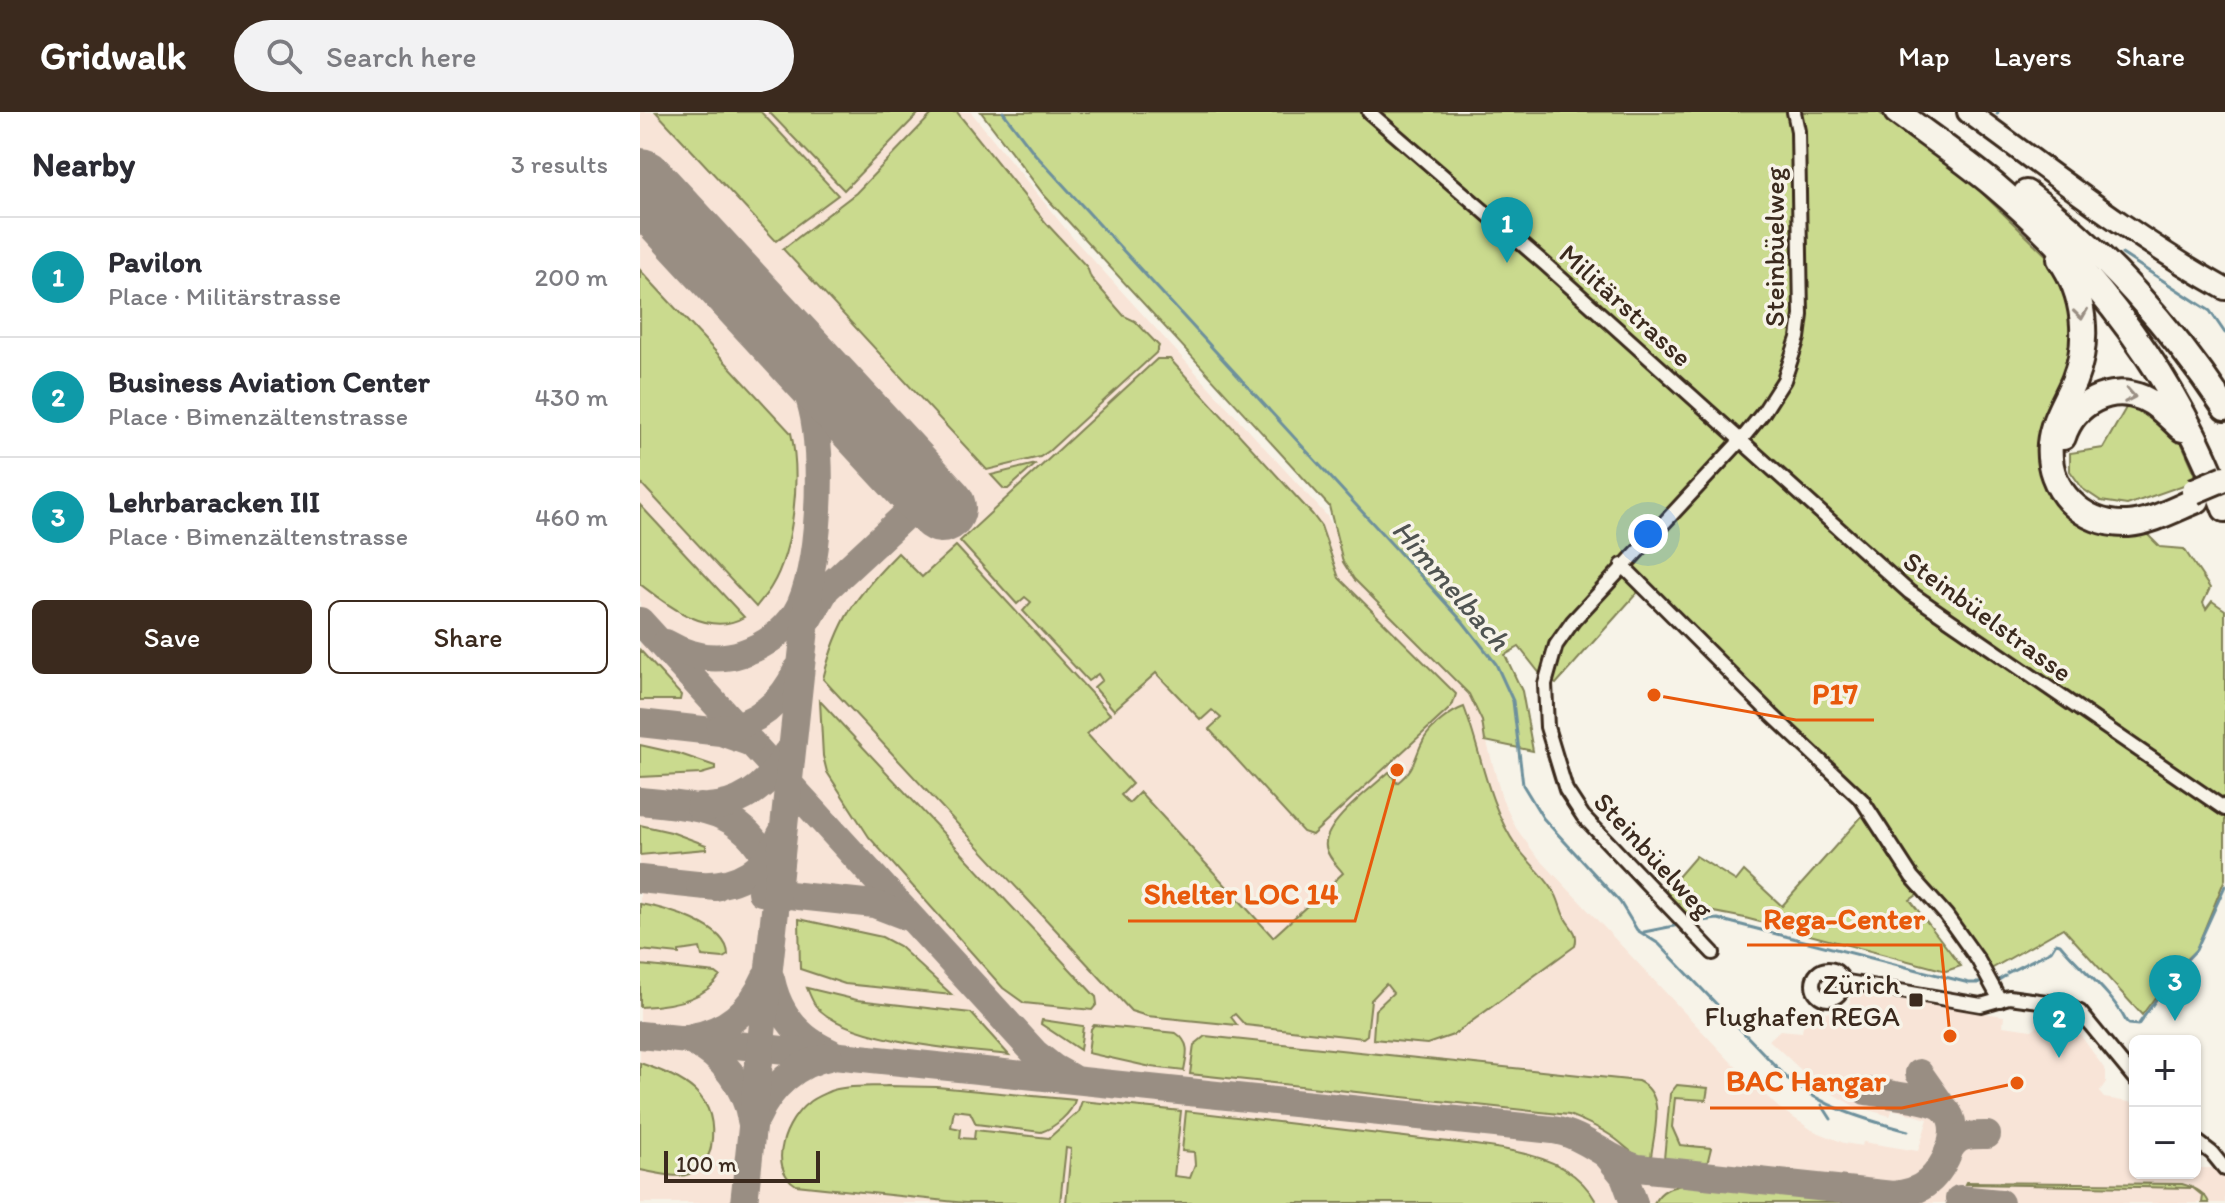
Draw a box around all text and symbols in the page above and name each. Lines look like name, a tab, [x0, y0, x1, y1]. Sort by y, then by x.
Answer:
search box	[234, 20, 794, 92]
text: Gridwalk	[40, 33, 186, 79]
icon: search	[262, 34, 306, 78]
text: Search here	[326, 38, 477, 75]
text: Map	[1898, 39, 1950, 73]
text: Layers	[1994, 39, 2072, 73]
text: Share	[2116, 39, 2185, 73]
text: Nearby	[32, 144, 135, 185]
text: 3 results	[511, 148, 608, 180]
street label: Steinbüelweg	[1757, 166, 1791, 327]
pin: 1	[1481, 197, 1533, 263]
street label: Militärstrasse	[1552, 236, 1700, 374]
text: Pavilon	[108, 243, 202, 280]
text: 1	[52, 261, 64, 293]
text: 200 m	[535, 261, 608, 293]
text: Place · Militärstrasse	[108, 280, 341, 312]
one-way arrow	[2072, 307, 2089, 321]
text: Business Aviation Center	[108, 363, 430, 400]
text: 2	[51, 381, 65, 413]
text: 430 m	[534, 381, 608, 413]
one-way arrow	[2124, 386, 2137, 403]
text: Place · Bimenzältenstrasse	[108, 400, 408, 432]
text: Lehrbaracken III	[108, 483, 320, 520]
text: 3	[51, 501, 65, 533]
text: 460 m	[535, 501, 608, 533]
water label: Himmelbach	[1384, 512, 1518, 658]
your location	[1628, 514, 1668, 554]
text: Place · Bimenzältenstrasse	[108, 520, 408, 552]
street label: Steinbüelstrasse	[1897, 543, 2079, 689]
button: Save	[32, 600, 312, 674]
button: Share	[328, 600, 608, 674]
callout: P17	[1796, 666, 1874, 720]
text: P17	[1812, 675, 1858, 712]
street label: Steinbüelweg	[1587, 785, 1721, 926]
callout: Shelter LOC 14	[1128, 867, 1355, 921]
text: Shelter LOC 14	[1144, 875, 1338, 912]
callout: Rega-Center	[1747, 891, 1941, 945]
text: Rega-Center	[1763, 900, 1926, 937]
pin: 3	[2149, 955, 2201, 1021]
place label: Zürich Flughafen REGA	[1704, 967, 1900, 1033]
marker: Zürich Flughafen REGA	[1907, 991, 1925, 1009]
pin: 2	[2033, 992, 2085, 1058]
map controls	[2129, 1035, 2201, 1179]
button: +	[2129, 1035, 2201, 1107]
callout: BAC Hangar	[1710, 1054, 1902, 1108]
text: BAC Hangar	[1726, 1062, 1887, 1099]
button: −	[2129, 1107, 2201, 1179]
scale bar	[664, 1147, 820, 1183]
text: 100 m	[676, 1151, 737, 1178]

